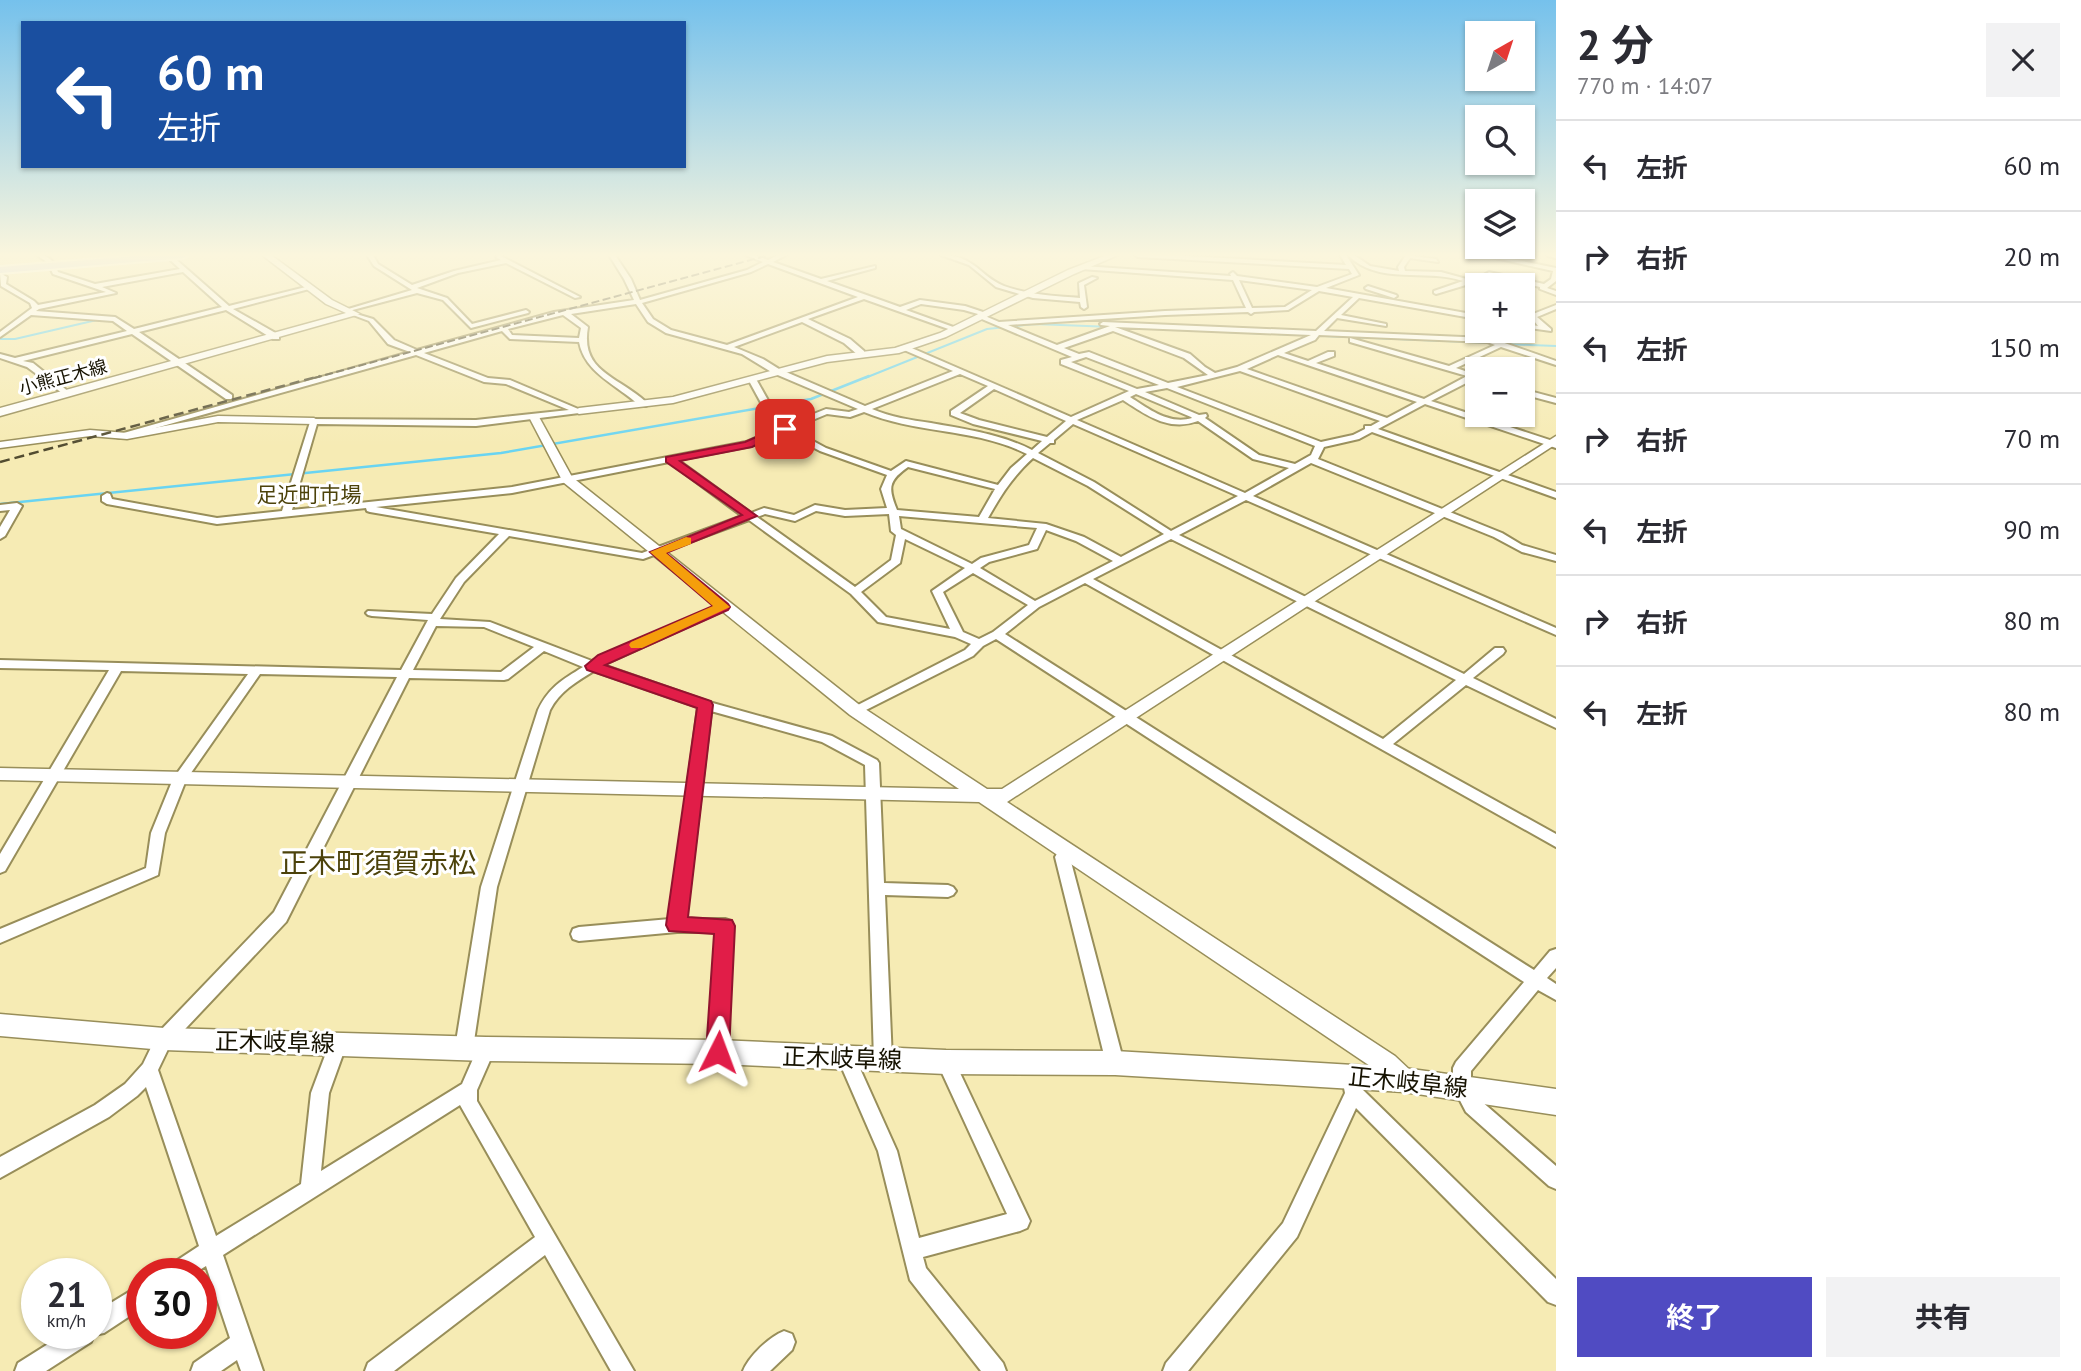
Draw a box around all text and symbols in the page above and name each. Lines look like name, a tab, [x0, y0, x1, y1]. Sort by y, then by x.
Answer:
text: 2 分	[1577, 17, 1653, 72]
north arrow	[1465, 21, 1535, 91]
map controls	[1465, 21, 1535, 427]
button: close	[1986, 23, 2060, 97]
text: 60 m	[157, 40, 264, 104]
icon: left	[42, 49, 133, 140]
text: 770 m · 14:07	[1577, 71, 1713, 100]
button: search	[1465, 105, 1535, 175]
text: 左折	[157, 106, 221, 148]
icon: left	[1577, 147, 1615, 185]
text: 60 m	[2004, 149, 2060, 182]
text: 左折	[1636, 151, 1688, 184]
button: layers	[1465, 189, 1535, 259]
icon: right	[1577, 238, 1615, 276]
text: 20 m	[2004, 240, 2060, 273]
text: 右折	[1636, 242, 1688, 275]
button: +	[1465, 273, 1535, 343]
icon: left	[1577, 329, 1615, 367]
text: 150 m	[1989, 331, 2060, 364]
text: 左折	[1636, 333, 1688, 366]
street label: 小熊正木線	[17, 354, 109, 400]
button: −	[1465, 357, 1535, 427]
pin	[755, 399, 815, 459]
icon: arrive	[766, 410, 804, 448]
icon: right	[1577, 420, 1615, 458]
text: 70 m	[2004, 422, 2060, 455]
text: 右折	[1636, 424, 1688, 457]
district label: 足近町市場	[257, 481, 362, 508]
icon: left	[1577, 511, 1615, 549]
text: 90 m	[2004, 513, 2060, 546]
text: 左折	[1636, 515, 1688, 548]
icon: right	[1577, 602, 1615, 640]
text: 80 m	[2004, 604, 2060, 637]
text: 右折	[1636, 606, 1688, 639]
icon: left	[1577, 693, 1615, 731]
text: 80 m	[2004, 695, 2060, 728]
text: 左折	[1636, 697, 1688, 730]
district label: 正木町須賀赤松	[280, 844, 476, 881]
position arrow	[681, 1015, 755, 1089]
street label: 正木岐阜線	[215, 1025, 335, 1059]
street label: 正木岐阜線	[781, 1040, 903, 1076]
street label: 正木岐阜線	[1347, 1060, 1469, 1104]
speed limit sign: 30	[126, 1258, 217, 1349]
text: 21	[47, 1271, 86, 1317]
button: 終了	[1577, 1277, 1812, 1357]
button: 共有	[1826, 1277, 2060, 1357]
text: km/h	[47, 1309, 86, 1332]

